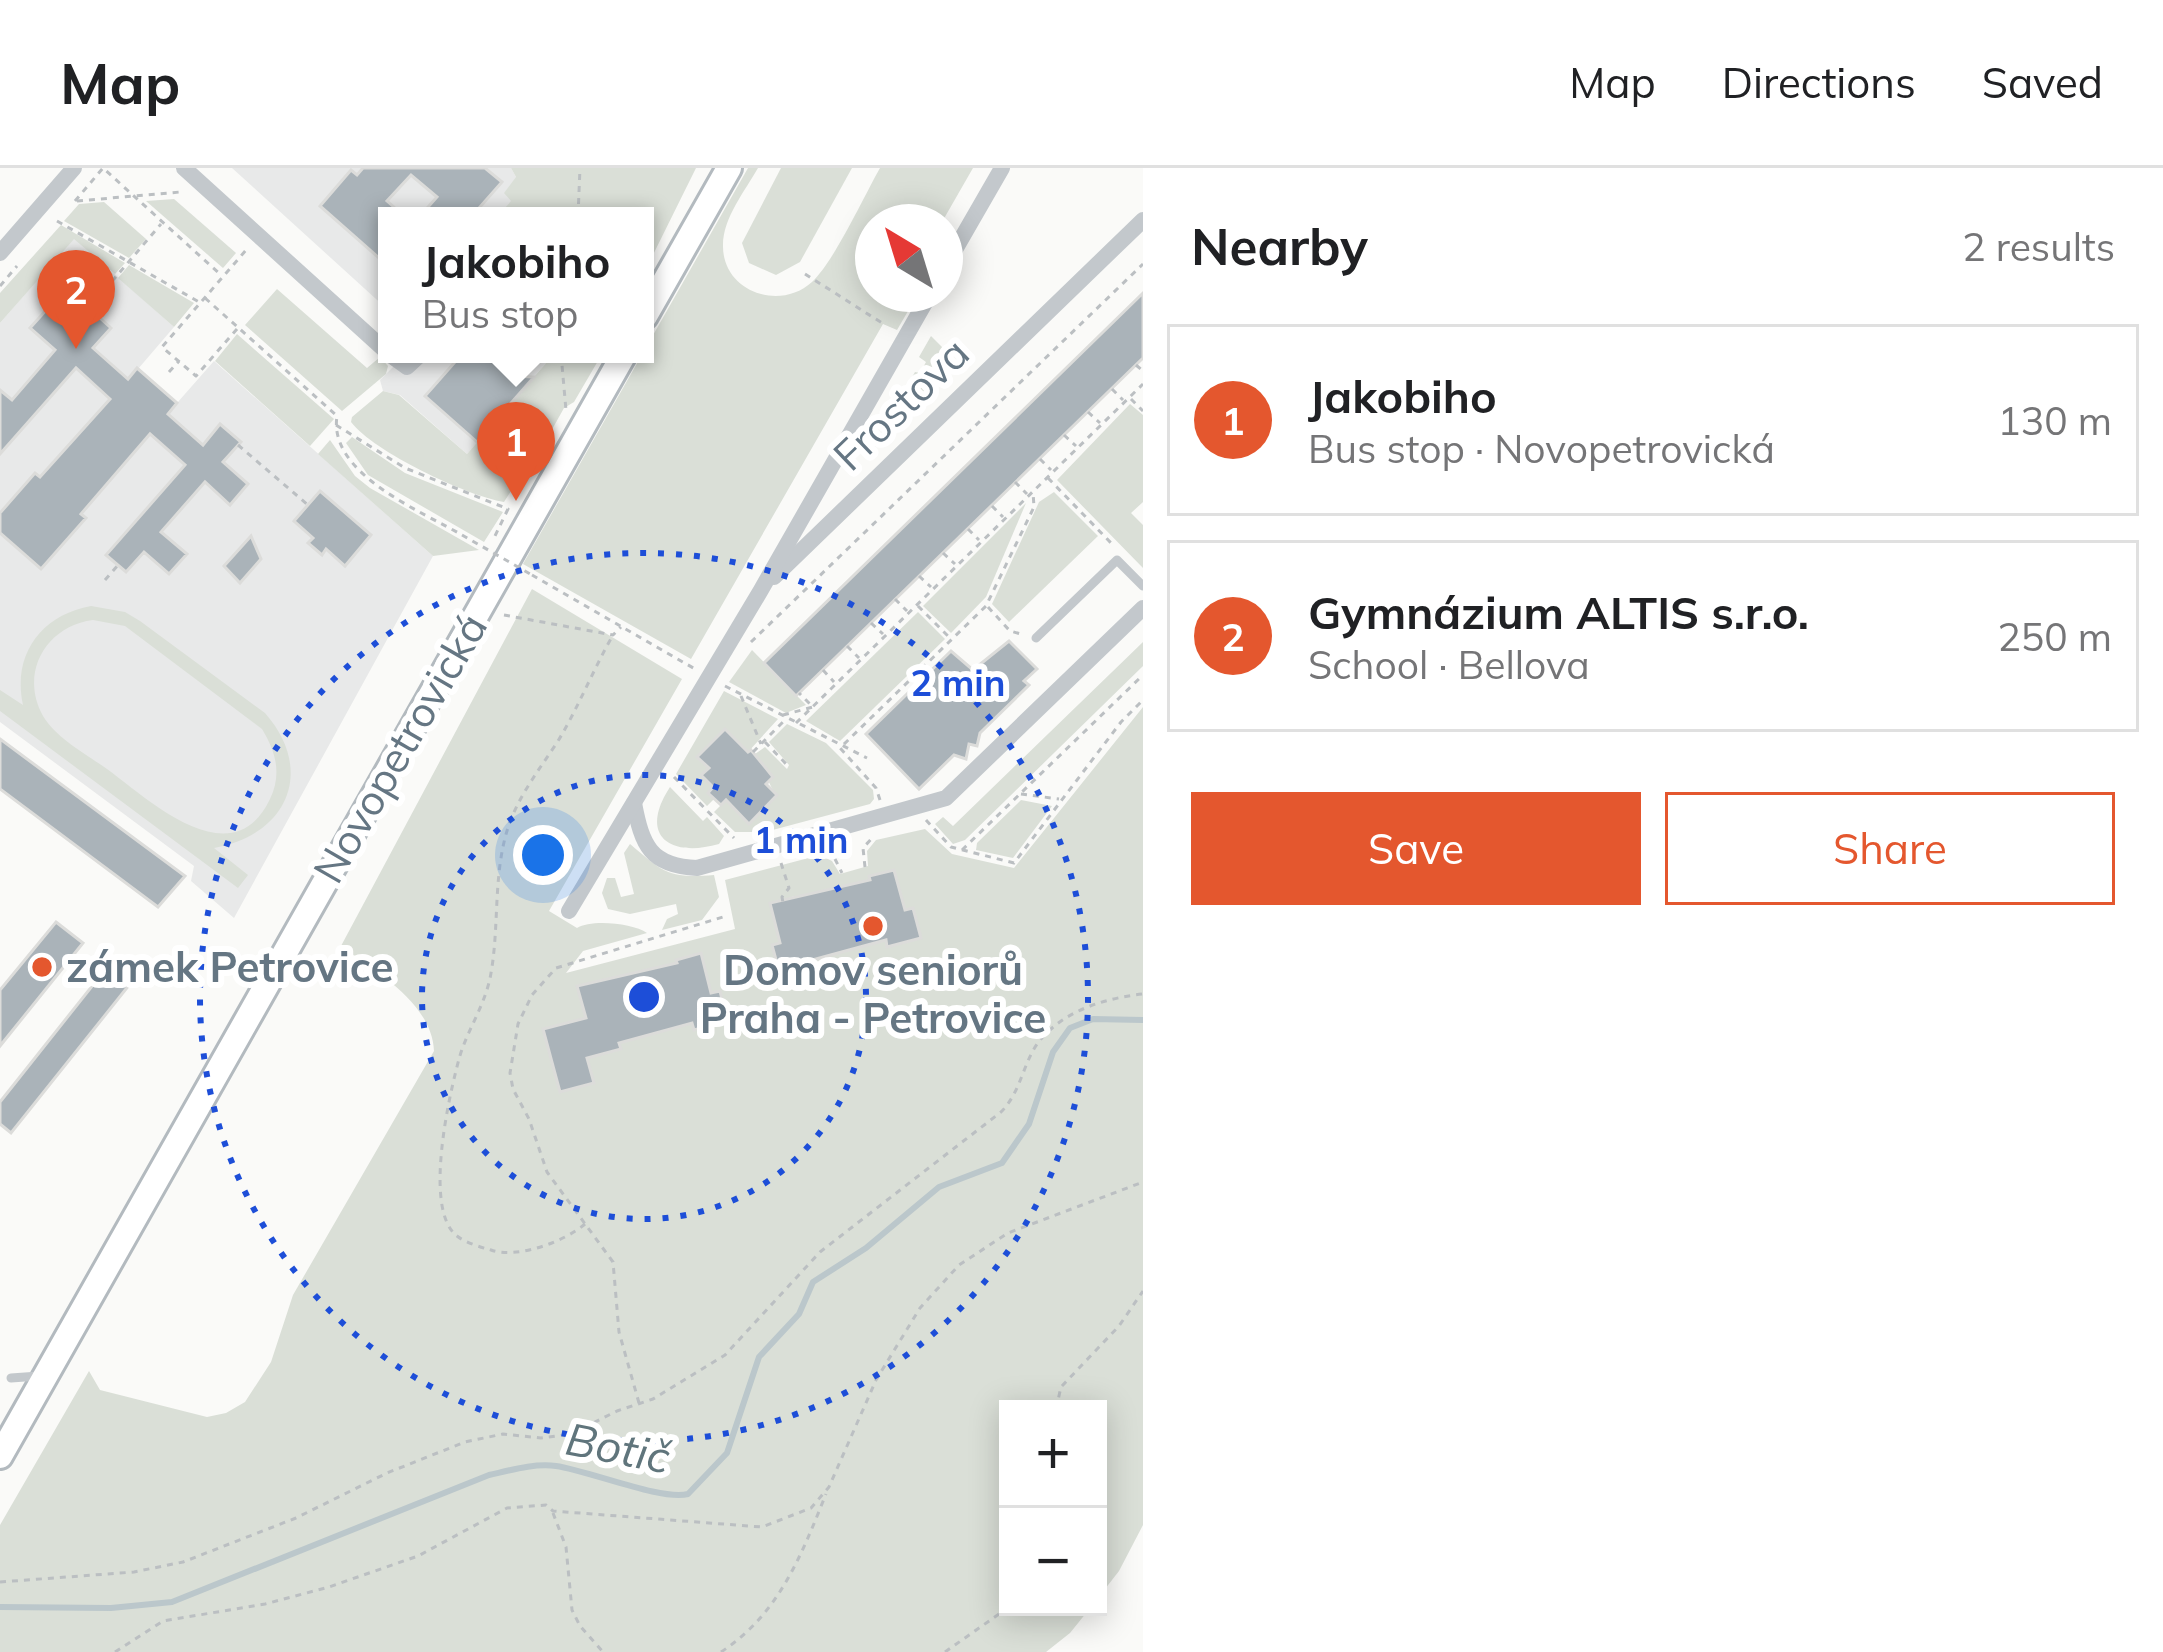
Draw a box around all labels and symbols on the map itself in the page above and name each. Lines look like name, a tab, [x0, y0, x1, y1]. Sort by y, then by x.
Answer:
north arrow	[855, 204, 963, 312]
pin: 2	[37, 250, 115, 349]
street label: Frostova	[822, 326, 979, 481]
pin: 1	[477, 402, 555, 501]
street label: Novopetrovická	[301, 604, 498, 892]
text: 2 min	[911, 660, 1005, 705]
text: 1 min	[754, 817, 848, 862]
your location	[513, 825, 573, 885]
marker: Domov seniorů Praha - Petrovice	[860, 913, 886, 939]
place label: zámek Petrovice	[66, 940, 394, 993]
place label: Domov seniorů Praha - Petrovice	[700, 943, 1046, 1044]
marker: zámek Petrovice	[29, 954, 55, 980]
centre of rings	[623, 976, 665, 1018]
water label: Botič	[561, 1410, 676, 1485]

